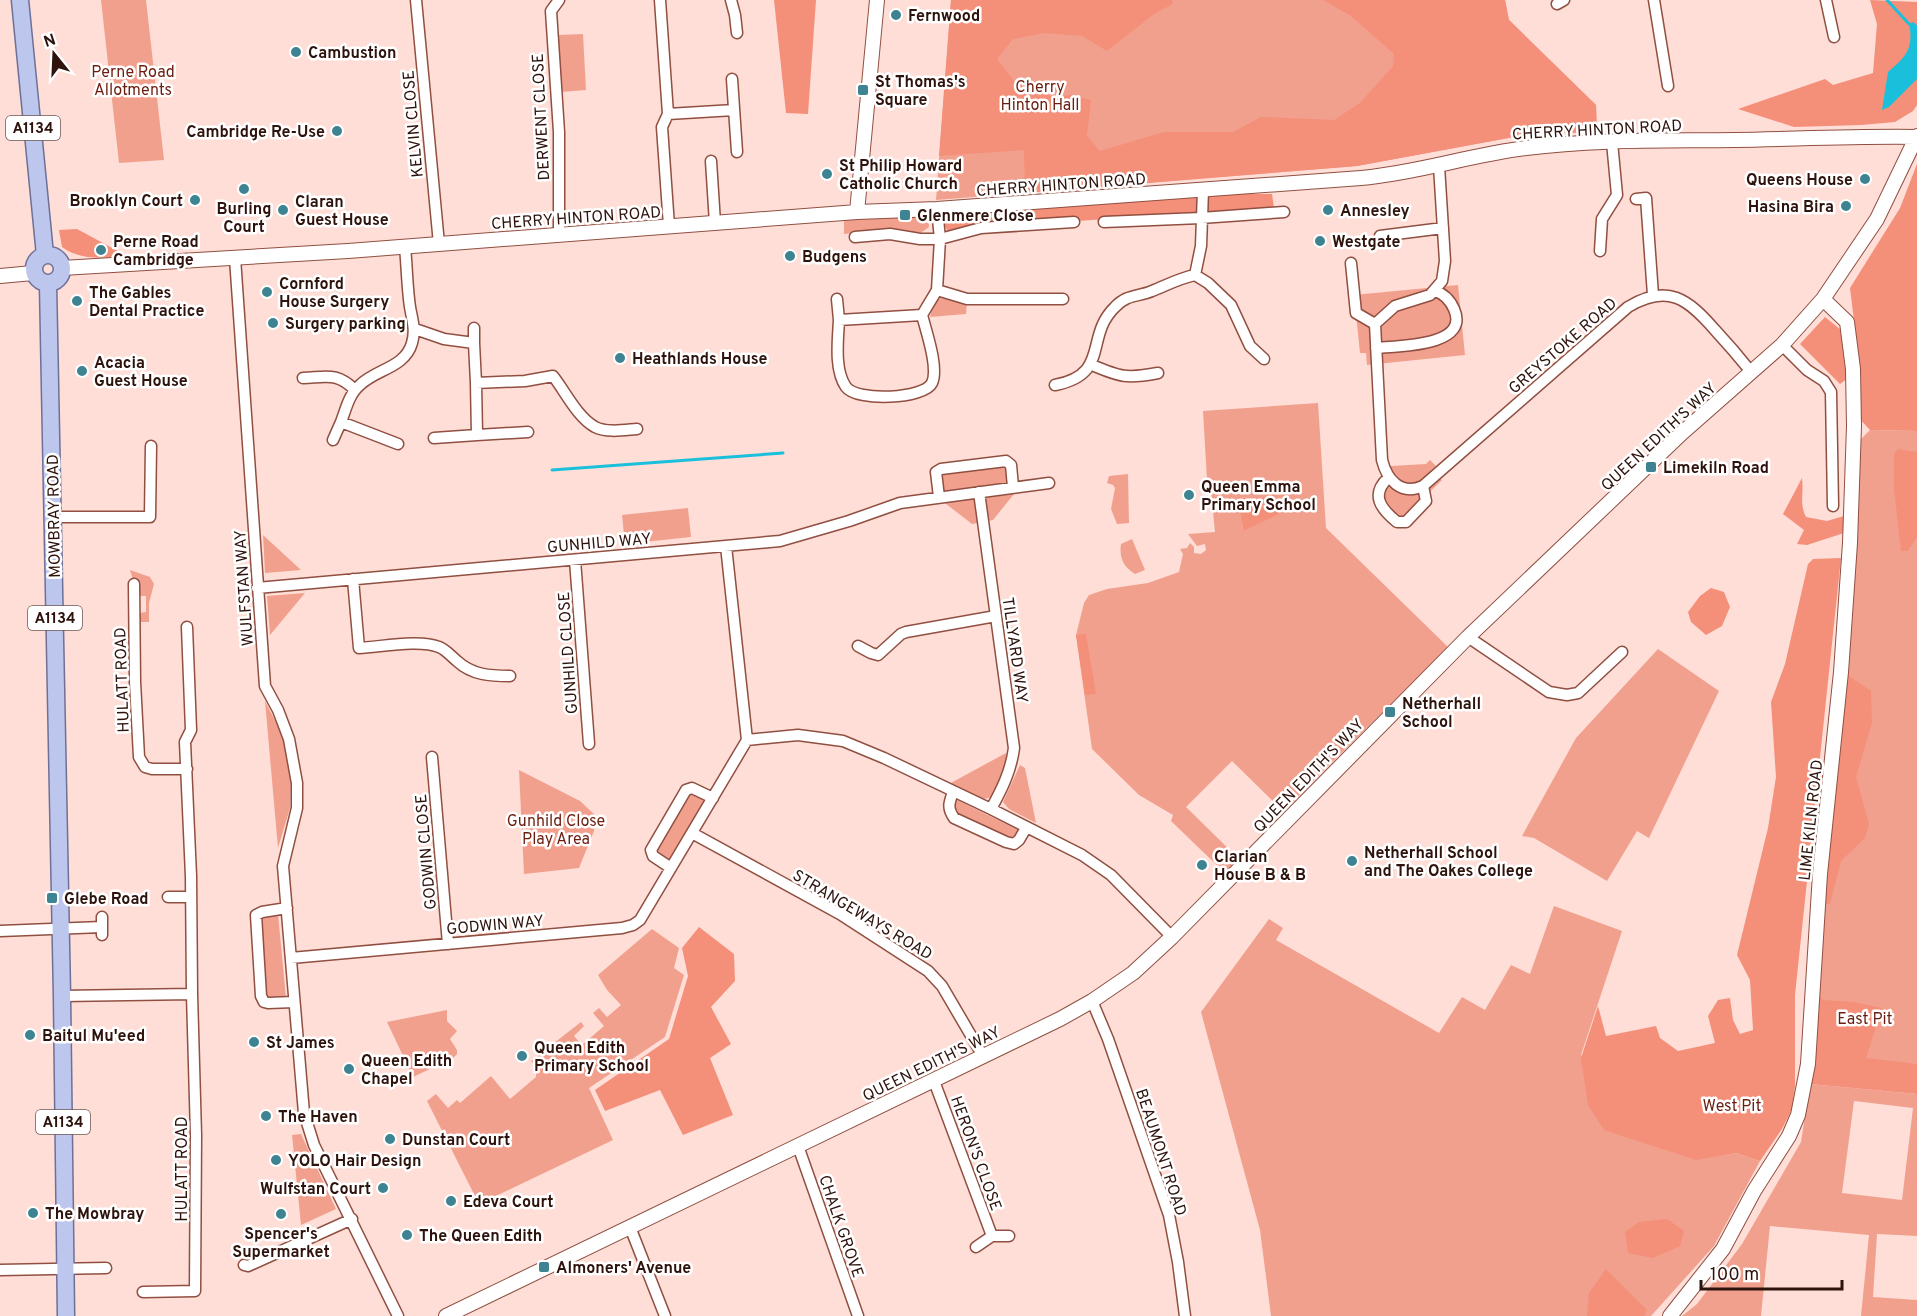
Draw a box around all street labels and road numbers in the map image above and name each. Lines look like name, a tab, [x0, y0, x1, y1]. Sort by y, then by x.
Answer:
street label: DERWENT CLOSE	[529, 53, 555, 181]
street label: KELVIN CLOSE	[399, 69, 429, 178]
road number: A1134	[6, 116, 60, 140]
street label: CHERRY HINTON ROAD	[1511, 117, 1683, 145]
street label: CHERRY HINTON ROAD	[975, 170, 1147, 202]
street label: CHERRY HINTON ROAD	[490, 203, 662, 235]
street label: GREYSTOKE ROAD	[1505, 294, 1622, 399]
street label: QUEEN EDITH'S WAY	[1597, 379, 1721, 496]
street label: MOWBRAY ROAD	[44, 454, 66, 578]
street label: WULFSTAN WAY	[231, 529, 259, 647]
street label: GUNHILD WAY	[546, 529, 652, 559]
street label: GUNHILD CLOSE	[555, 591, 583, 715]
street label: TILLYARD WAY	[997, 596, 1031, 705]
road number: A1134	[28, 606, 82, 630]
street label: HULATT ROAD	[111, 627, 135, 733]
street label: QUEEN EDITH'S WAY	[1250, 715, 1369, 838]
street label: LIME KILN ROAD	[1796, 759, 1828, 882]
street label: GODWIN CLOSE	[412, 793, 442, 910]
street label: STRANGEWAYS ROAD	[788, 866, 935, 965]
street label: GODWIN WAY	[446, 912, 545, 940]
street label: QUEEN EDITH'S WAY	[860, 1023, 1004, 1107]
street label: BEAUMONT ROAD	[1130, 1087, 1190, 1219]
street label: HERON'S CLOSE	[945, 1093, 1005, 1214]
road number: A1134	[36, 1110, 90, 1134]
street label: HULATT ROAD	[173, 1116, 193, 1222]
street label: CHALK GROVE	[813, 1173, 867, 1281]

